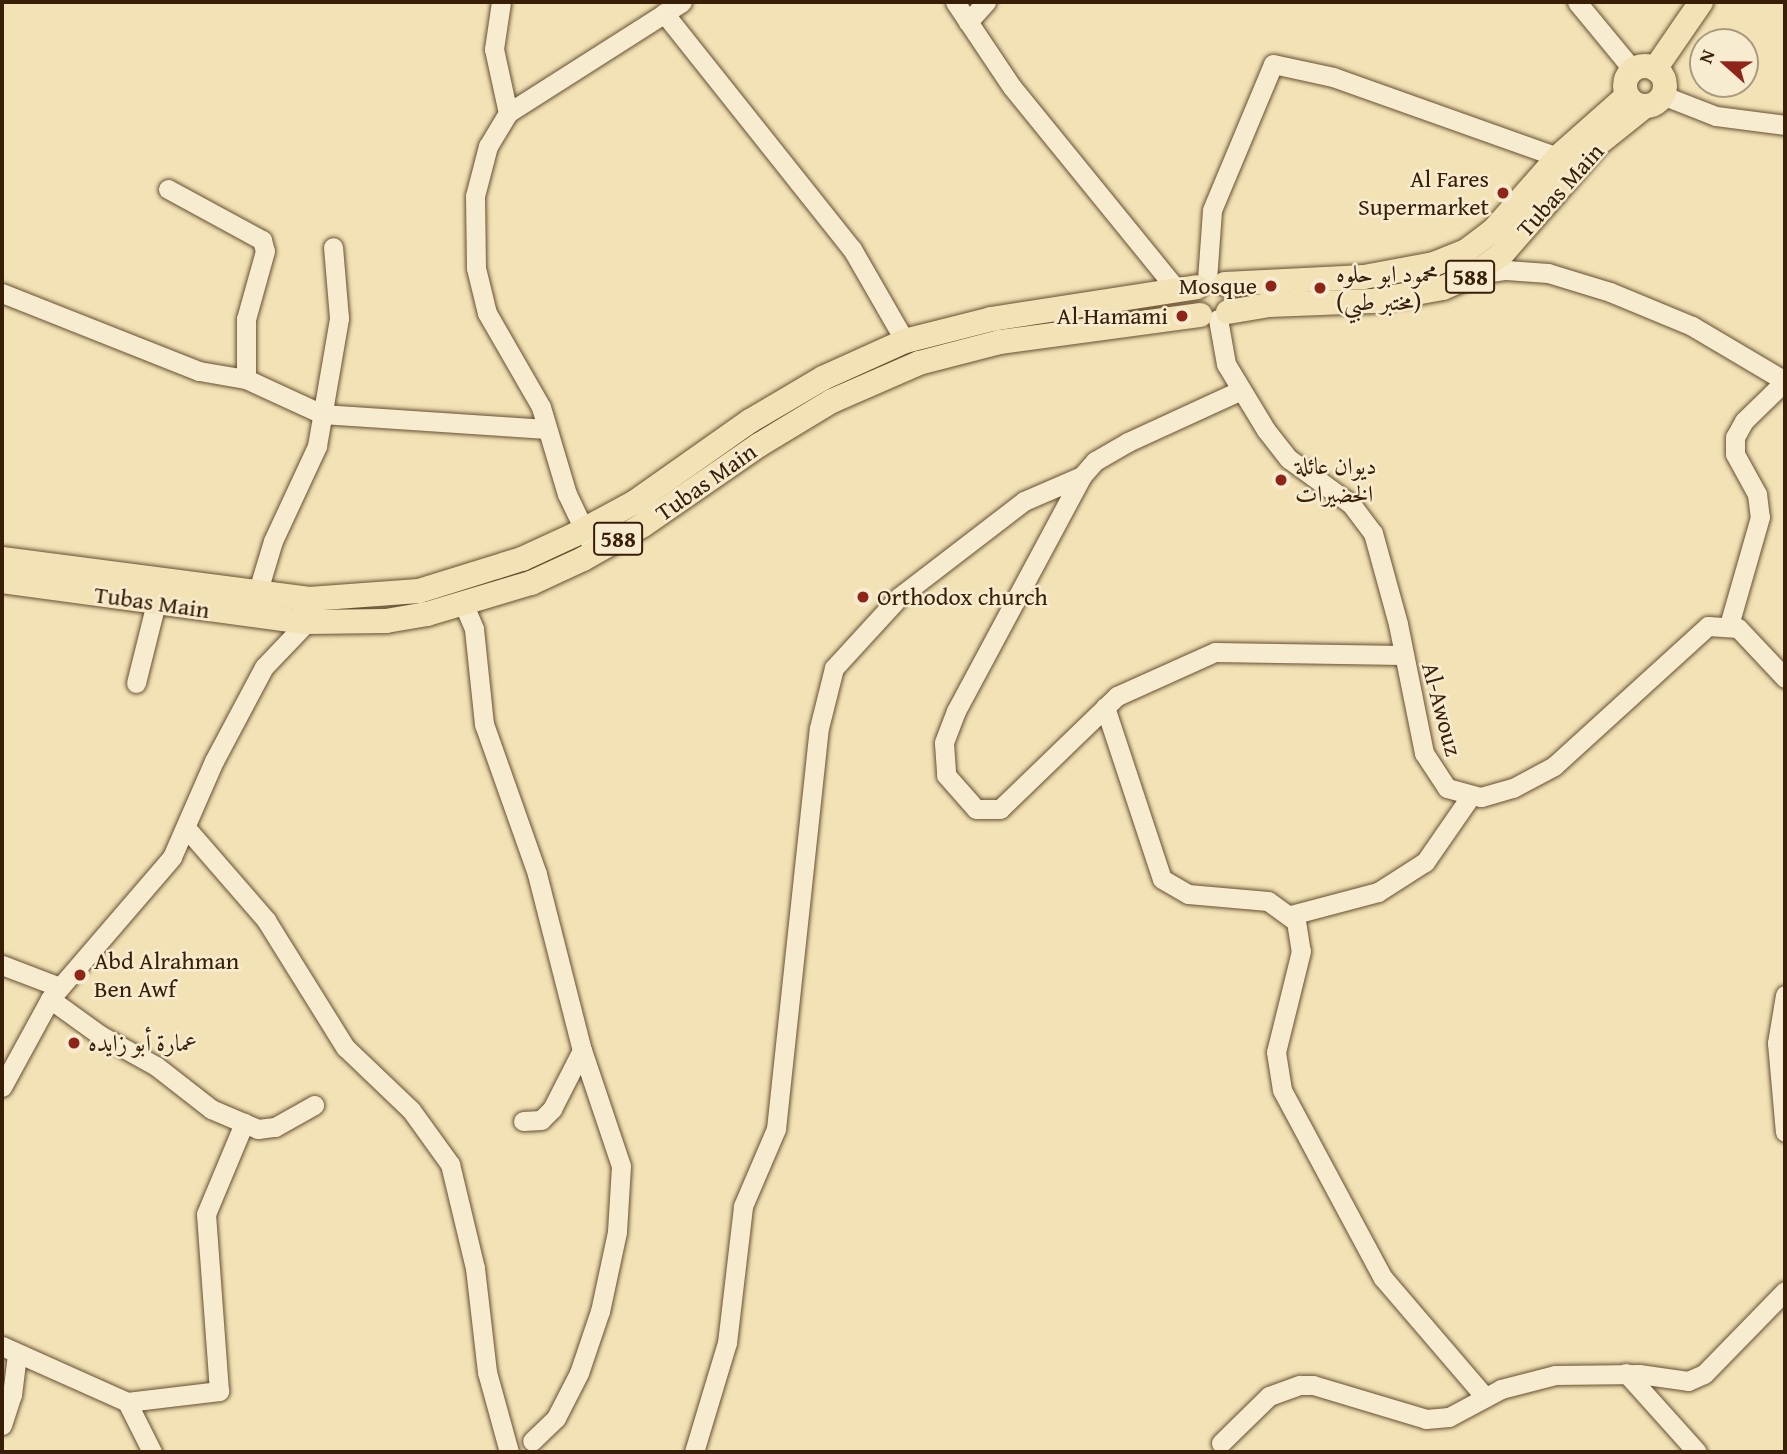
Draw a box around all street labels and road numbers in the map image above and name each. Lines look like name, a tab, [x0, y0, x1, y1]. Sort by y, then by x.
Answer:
street label: Tubas Main	[1510, 137, 1610, 243]
road number: 588	[1444, 258, 1496, 296]
street label: Tubas Main	[650, 437, 762, 527]
road number: 588	[592, 520, 644, 558]
street label: Tubas Main	[92, 580, 212, 624]
street label: Al-Awouz	[1416, 659, 1468, 759]

